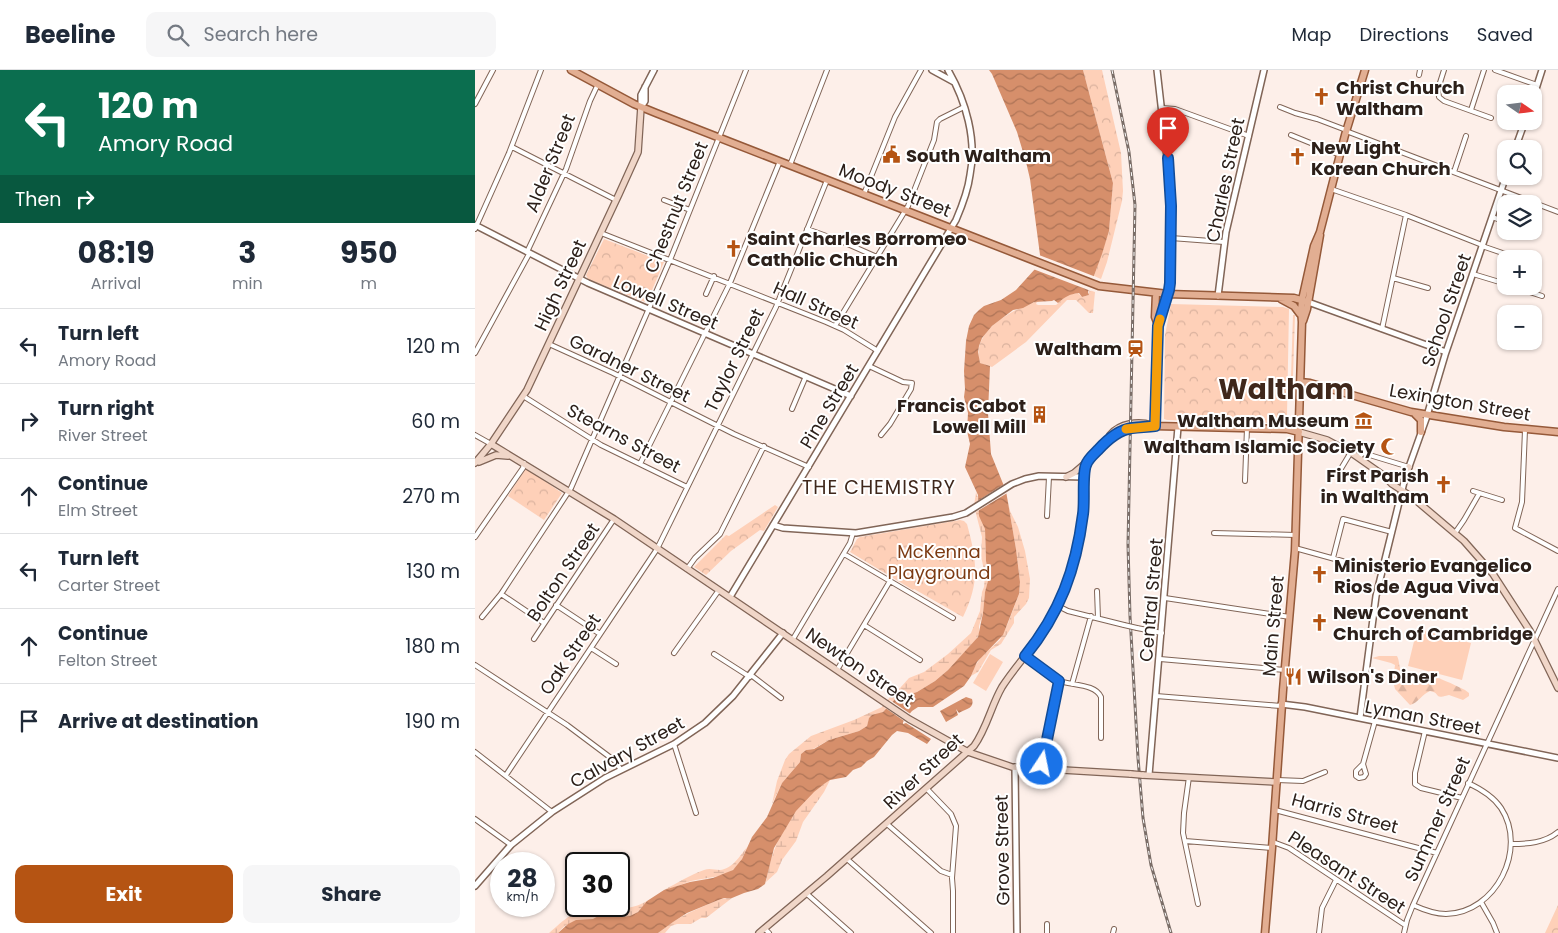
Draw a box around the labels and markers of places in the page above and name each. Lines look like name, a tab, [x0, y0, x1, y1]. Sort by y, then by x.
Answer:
place label: Christ Church Waltham	[1336, 75, 1465, 121]
church icon: Christ Church Waltham	[1312, 87, 1332, 107]
pin	[1147, 107, 1189, 158]
place label: New Light Korean Church	[1311, 135, 1451, 181]
place label: South Waltham	[906, 143, 1051, 168]
public building icon: South Waltham	[882, 145, 902, 165]
church icon: New Light Korean Church	[1287, 147, 1307, 167]
place label: Saint Charles Borromeo Catholic Church	[747, 226, 967, 272]
church icon: Saint Charles Borromeo Catholic Church	[723, 238, 743, 258]
place label: Waltham	[1035, 336, 1122, 361]
station icon: Waltham	[1126, 338, 1146, 358]
place label: Francis Cabot Lowell Mill	[897, 393, 1026, 439]
building icon: Francis Cabot Lowell Mill	[1030, 405, 1050, 425]
place label: Waltham Museum	[1177, 408, 1349, 433]
museum icon: Waltham Museum	[1353, 410, 1373, 430]
place label: Waltham Islamic Society	[1144, 434, 1376, 459]
mosque icon: Waltham Islamic Society	[1379, 436, 1399, 456]
place label: First Parish in Waltham	[1321, 463, 1429, 509]
church icon: First Parish in Waltham	[1433, 475, 1453, 495]
place label: Ministerio Evangelico Rios de Agua Viva	[1334, 553, 1532, 599]
church icon: Ministerio Evangelico Rios de Agua Viva	[1310, 565, 1330, 585]
place label: New Covenant Church of Cambridge	[1333, 600, 1533, 646]
church icon: New Covenant Church of Cambridge	[1309, 612, 1329, 632]
place label: Wilson's Diner	[1307, 664, 1438, 689]
restaurant icon: Wilson's Diner	[1283, 666, 1303, 686]

